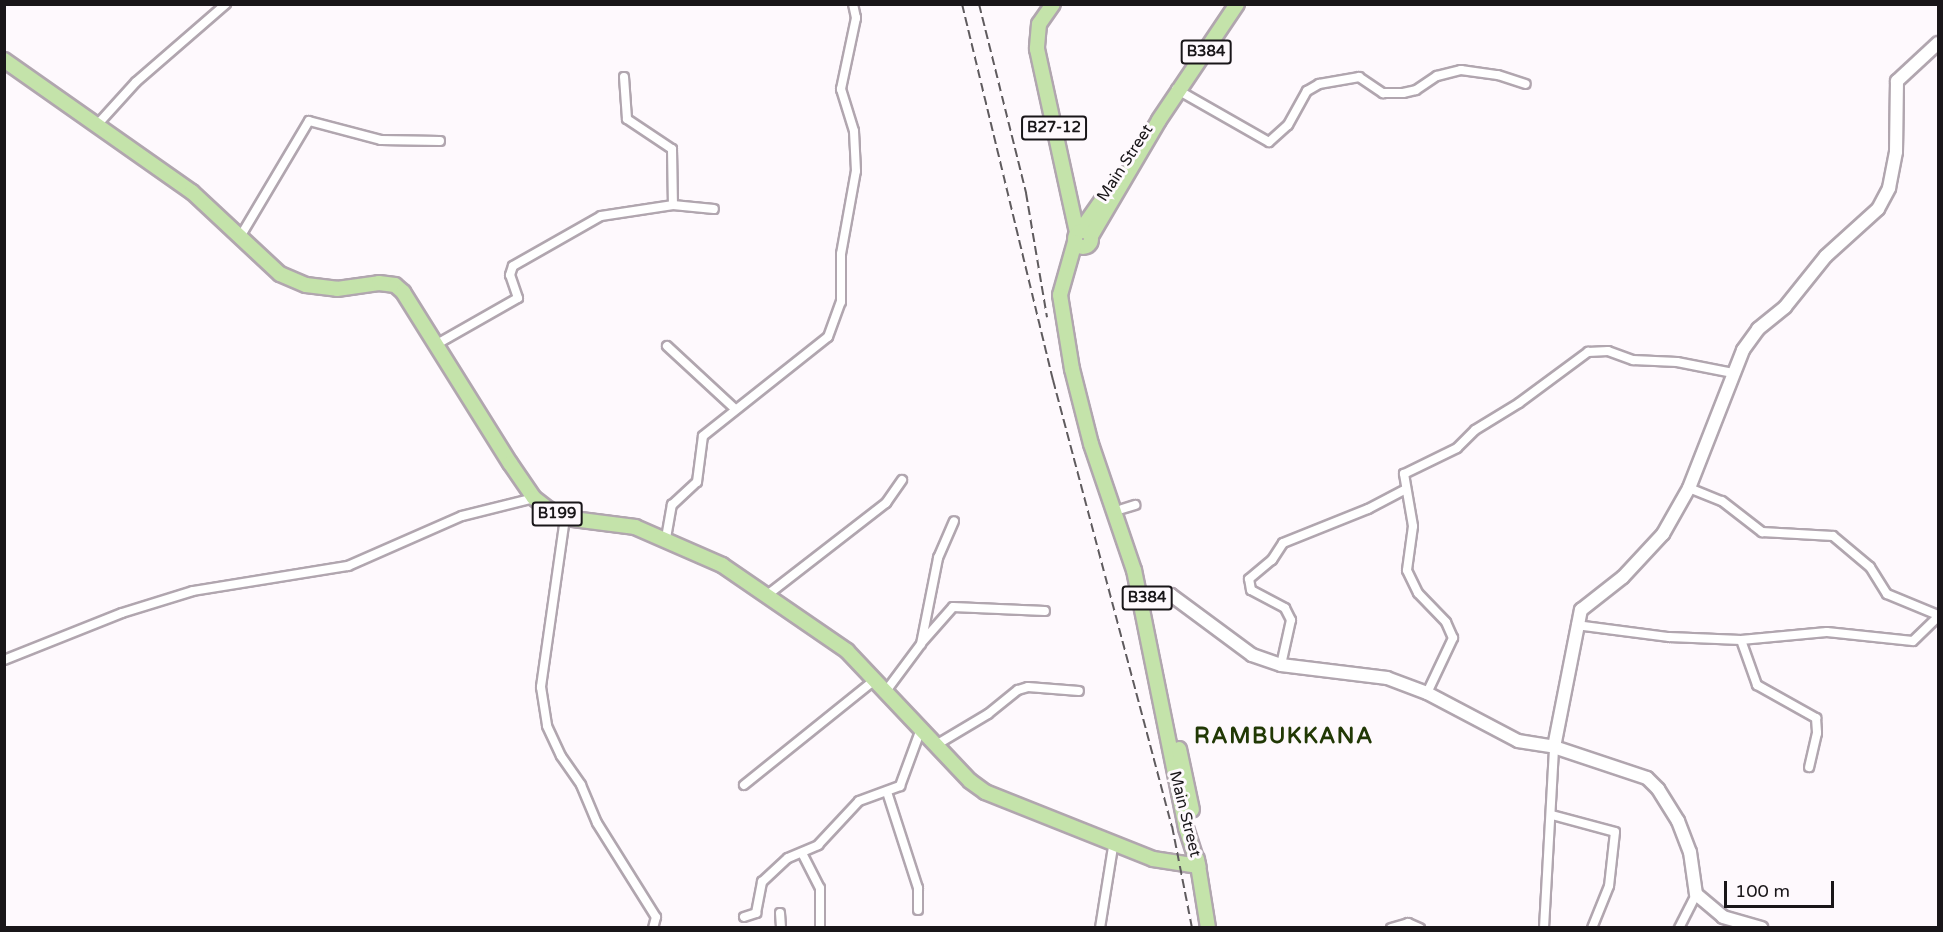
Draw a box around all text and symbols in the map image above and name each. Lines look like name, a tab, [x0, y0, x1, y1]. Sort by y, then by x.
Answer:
road number: B384	[1180, 40, 1232, 64]
road number: B27-12	[1021, 116, 1087, 140]
street label: Main Street	[1093, 121, 1157, 205]
road number: B199	[532, 502, 582, 526]
road number: B384	[1122, 586, 1172, 610]
district label: RAMBUKKANA	[1194, 724, 1374, 750]
street label: Main Street	[1165, 769, 1205, 859]
scale bar	[1727, 869, 1836, 907]
text: 100 m	[1735, 880, 1790, 902]

